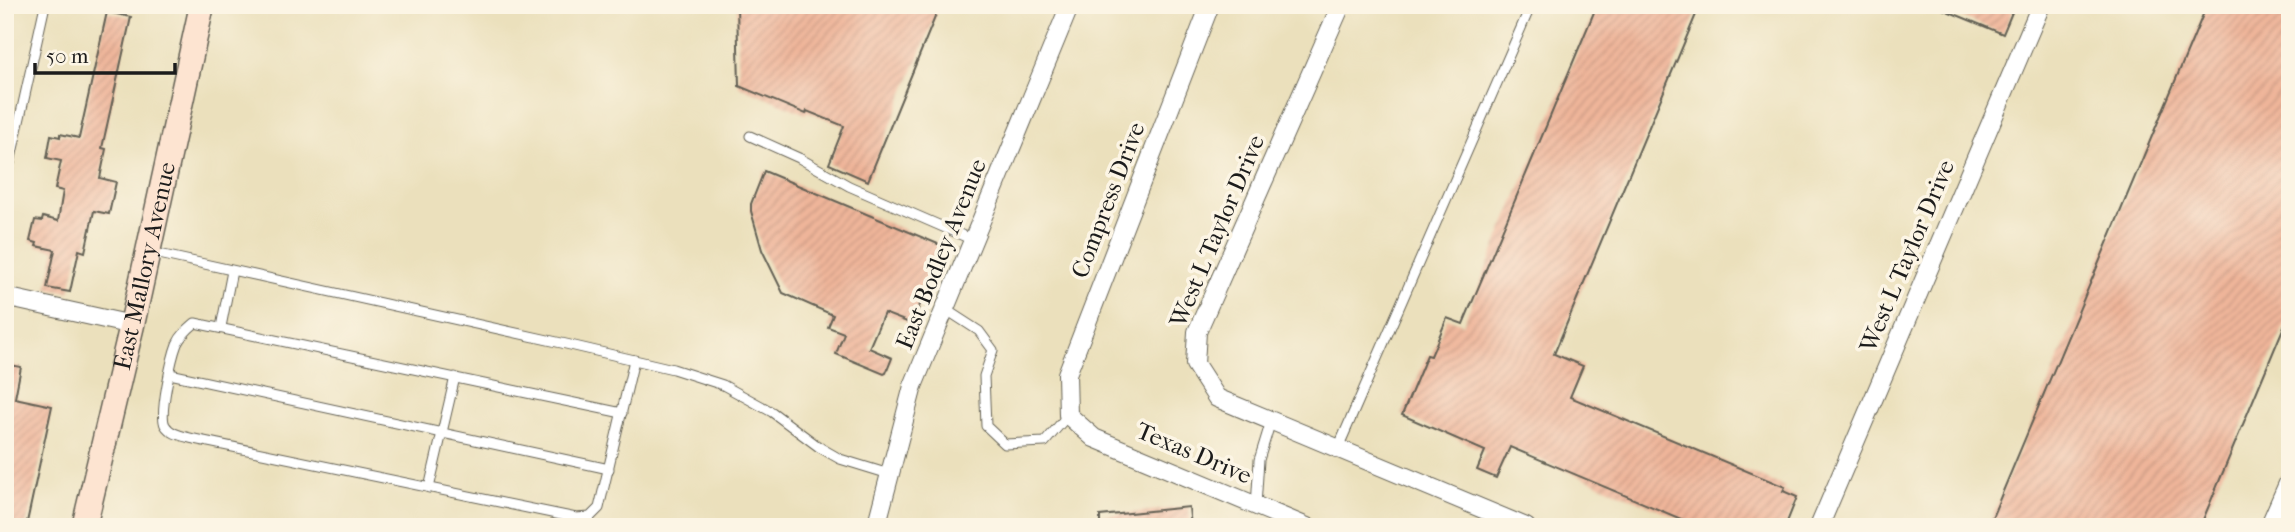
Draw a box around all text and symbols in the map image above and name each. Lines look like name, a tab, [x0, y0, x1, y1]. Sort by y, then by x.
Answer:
scale bar	[35, 32, 175, 76]
text: 50 m	[46, 44, 89, 68]
street label: Compress Drive	[1065, 118, 1151, 282]
street label: West L Taylor Drive	[1163, 131, 1270, 332]
street label: East Bodley Avenue	[890, 155, 992, 353]
street label: West L Taylor Drive	[1853, 156, 1960, 357]
street label: East Mallory Avenue	[108, 159, 181, 373]
street label: Texas Drive	[1132, 416, 1256, 490]

